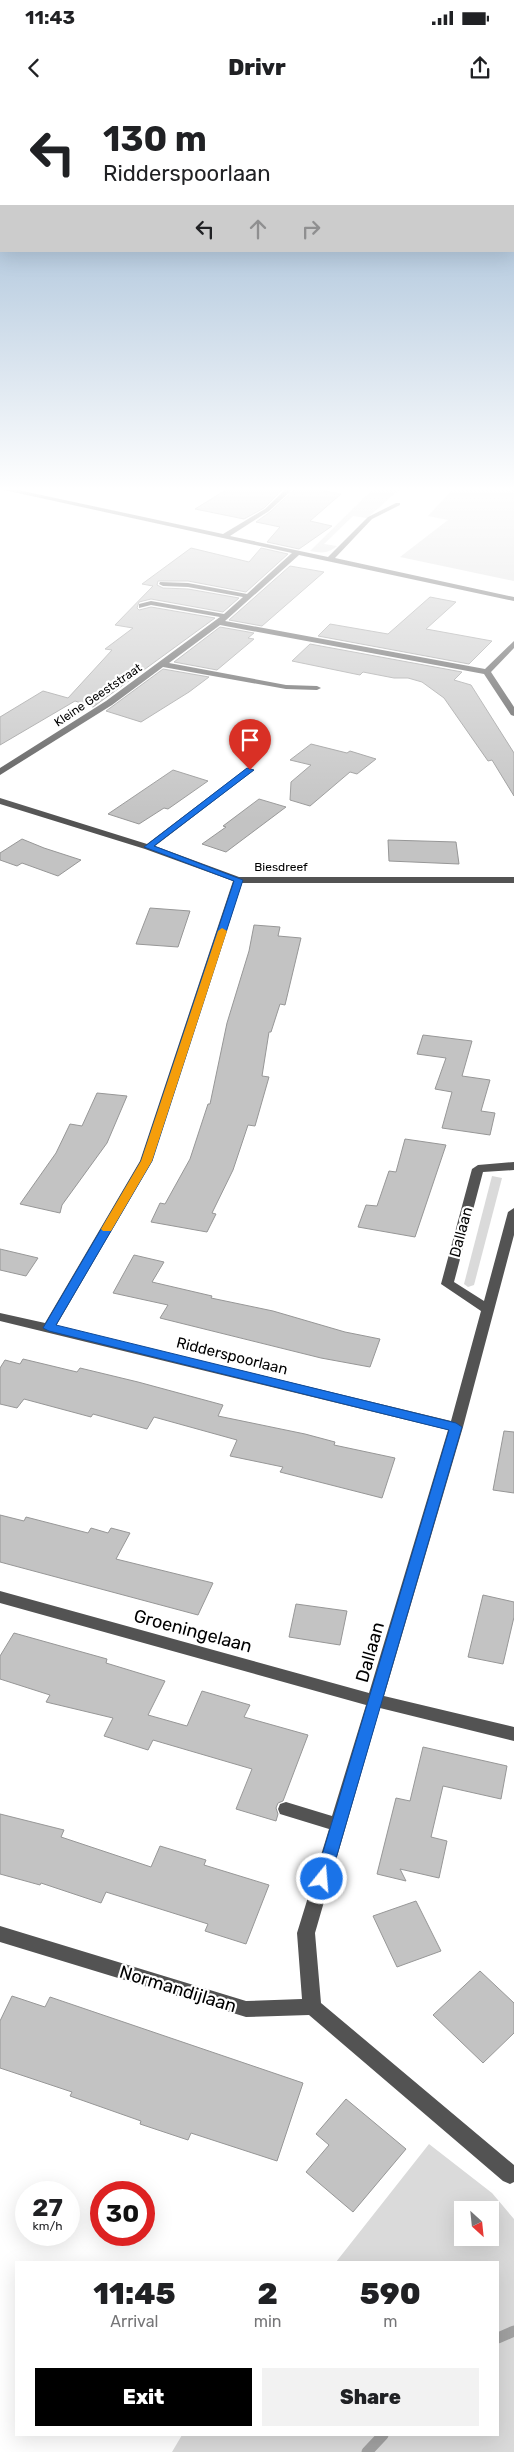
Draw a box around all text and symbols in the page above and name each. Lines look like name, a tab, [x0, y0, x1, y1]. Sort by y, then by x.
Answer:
text: 11:43	[25, 6, 75, 29]
icon: back	[20, 54, 48, 82]
text: Drivr	[228, 54, 286, 81]
icon: share	[466, 54, 494, 82]
text: 130 m	[103, 118, 207, 160]
icon: left	[20, 120, 85, 185]
text: Ridderspoorlaan	[103, 160, 271, 187]
icon: left	[191, 215, 219, 243]
icon: ahead	[244, 215, 272, 243]
icon: right	[297, 215, 325, 243]
street label: Kleine Geeststraat	[52, 660, 145, 729]
pin	[229, 719, 271, 770]
icon: arrive	[236, 726, 264, 754]
street label: Biesdreef	[254, 860, 308, 874]
street label: Dallaan	[446, 1205, 476, 1259]
street label: Ridderspoorlaan	[174, 1333, 290, 1379]
street label: Groeningelaan	[131, 1605, 255, 1657]
street label: Dallaan	[351, 1619, 389, 1685]
position arrow	[295, 1852, 347, 1904]
street label: Normandijlaan	[117, 1961, 239, 2017]
speed limit sign: 30	[90, 2181, 155, 2246]
text: 27	[32, 2193, 63, 2222]
north arrow	[454, 2201, 499, 2246]
map controls	[454, 2201, 499, 2246]
text: km/h	[33, 2219, 62, 2233]
text: 11:45	[93, 2276, 175, 2312]
text: 2	[257, 2276, 278, 2312]
text: 590	[360, 2276, 421, 2312]
text: Arrival	[110, 2312, 158, 2331]
text: min	[254, 2312, 282, 2331]
text: m	[383, 2312, 397, 2331]
button: Exit	[35, 2368, 252, 2426]
button: Share	[262, 2368, 479, 2426]

